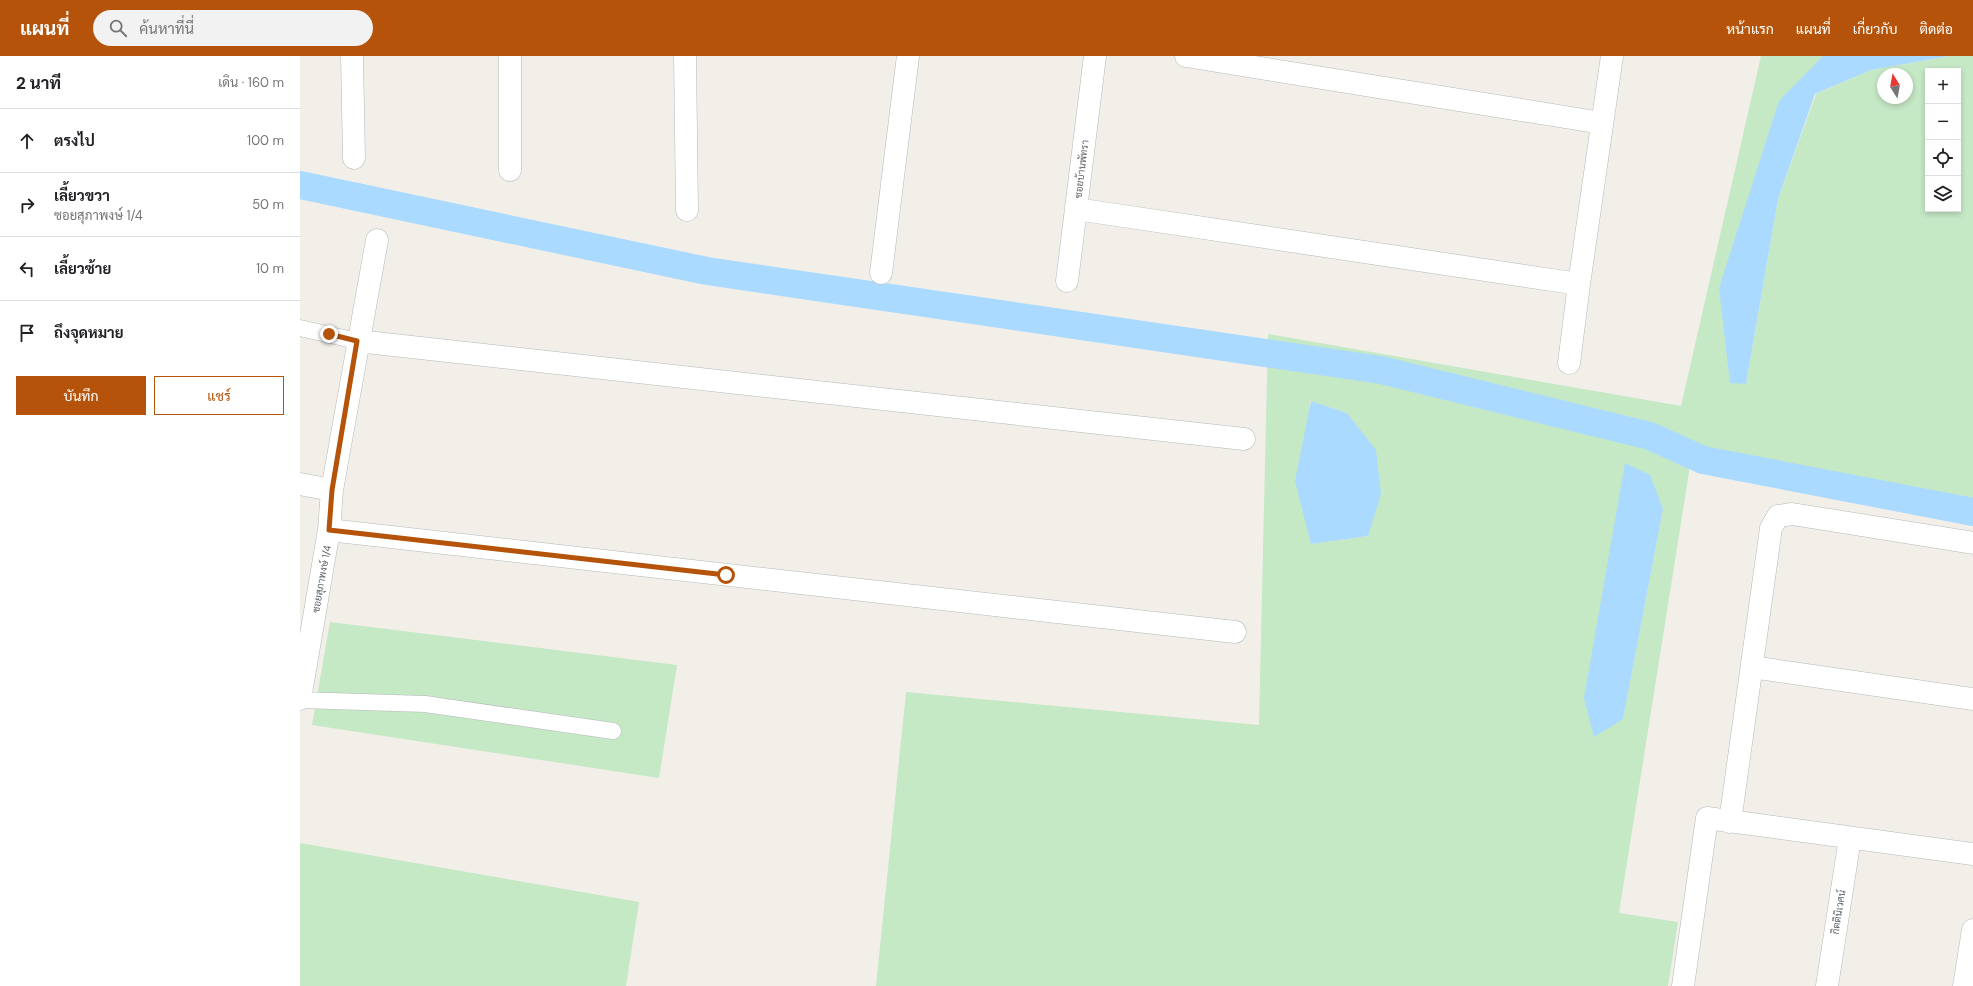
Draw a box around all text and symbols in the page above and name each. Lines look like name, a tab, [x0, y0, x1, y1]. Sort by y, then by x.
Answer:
search box	[93, 10, 373, 46]
text: แผนที่	[20, 16, 69, 41]
icon: search	[107, 17, 129, 39]
text: ค้นหาที่นี่	[139, 19, 194, 39]
text: หน้าแรก	[1726, 20, 1774, 38]
text: แผนที่	[1796, 20, 1831, 38]
text: เกี่ยวกับ	[1853, 20, 1897, 38]
text: ติดต่อ	[1919, 20, 1953, 38]
north arrow	[1877, 68, 1913, 104]
map controls	[1925, 68, 1961, 212]
button: +	[1925, 68, 1961, 104]
text: 2 นาที	[16, 72, 61, 94]
text: เดิน · 160 m	[218, 74, 284, 91]
button: −	[1925, 104, 1961, 140]
icon: ahead	[16, 130, 38, 152]
text: ตรงไป	[54, 131, 95, 151]
text: 100 m	[247, 132, 284, 149]
street label: ซอยบ้านพัทรา	[1071, 139, 1092, 199]
button: locate	[1925, 140, 1961, 176]
button: layers	[1925, 176, 1961, 212]
text: เลี้ยวขวา	[54, 186, 110, 206]
icon: right	[16, 194, 38, 216]
text: 50 m	[252, 196, 284, 213]
text: ซอยสุภาพงษ์ 1/4	[54, 207, 143, 224]
icon: left	[16, 258, 38, 280]
text: เลี้ยวซ้าย	[54, 259, 111, 279]
text: 10 m	[256, 260, 284, 277]
icon: arrive	[16, 322, 38, 344]
text: ถึงจุดหมาย	[54, 323, 124, 343]
route end	[320, 325, 338, 343]
button: บันทึก	[16, 376, 146, 415]
button: แชร์	[154, 376, 284, 415]
street label: ซอยสุภาพงษ์ 1/4	[308, 544, 335, 614]
route start	[717, 566, 735, 584]
street label: กิตตินิเวศน์	[1828, 889, 1848, 936]

